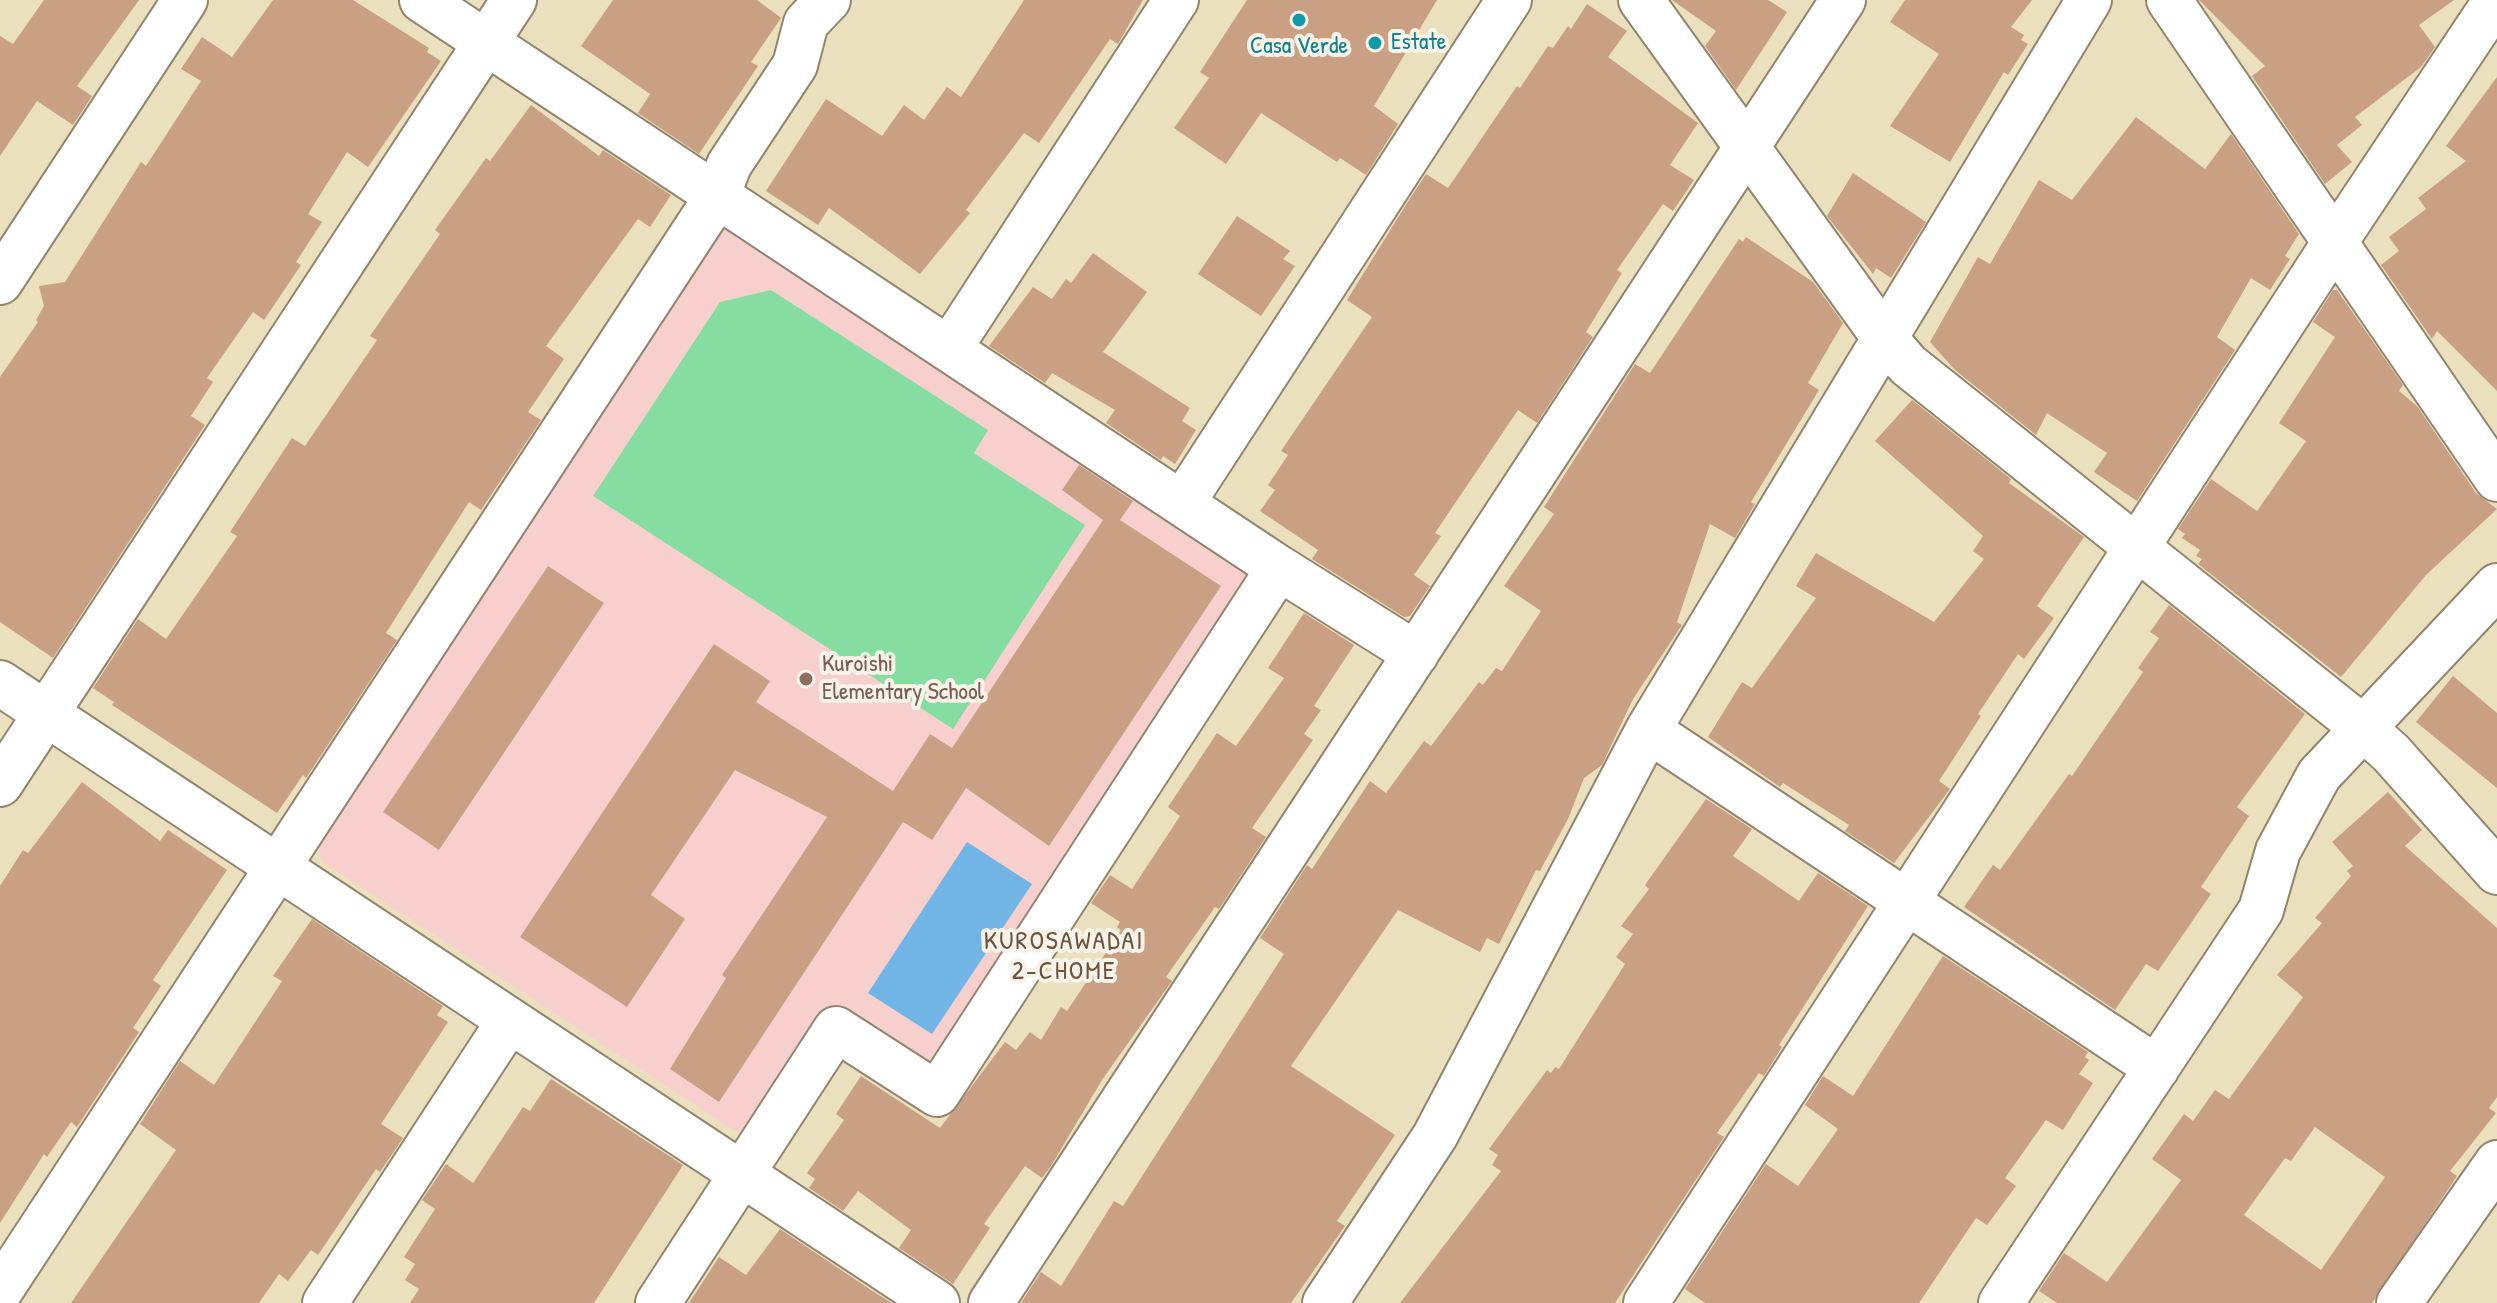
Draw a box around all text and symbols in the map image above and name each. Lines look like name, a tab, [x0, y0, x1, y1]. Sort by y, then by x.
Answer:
marker: Casa Verde	[1290, 11, 1308, 29]
place label: Estate	[1391, 29, 1446, 57]
place label: Casa Verde	[1250, 33, 1348, 61]
marker: Estate	[1366, 34, 1384, 52]
place label: Kuroishi Elementary School	[822, 651, 984, 707]
marker: Kuroishi Elementary School	[797, 670, 815, 688]
district label: KUROSAWADAI 2-CHOME	[984, 926, 1144, 988]

